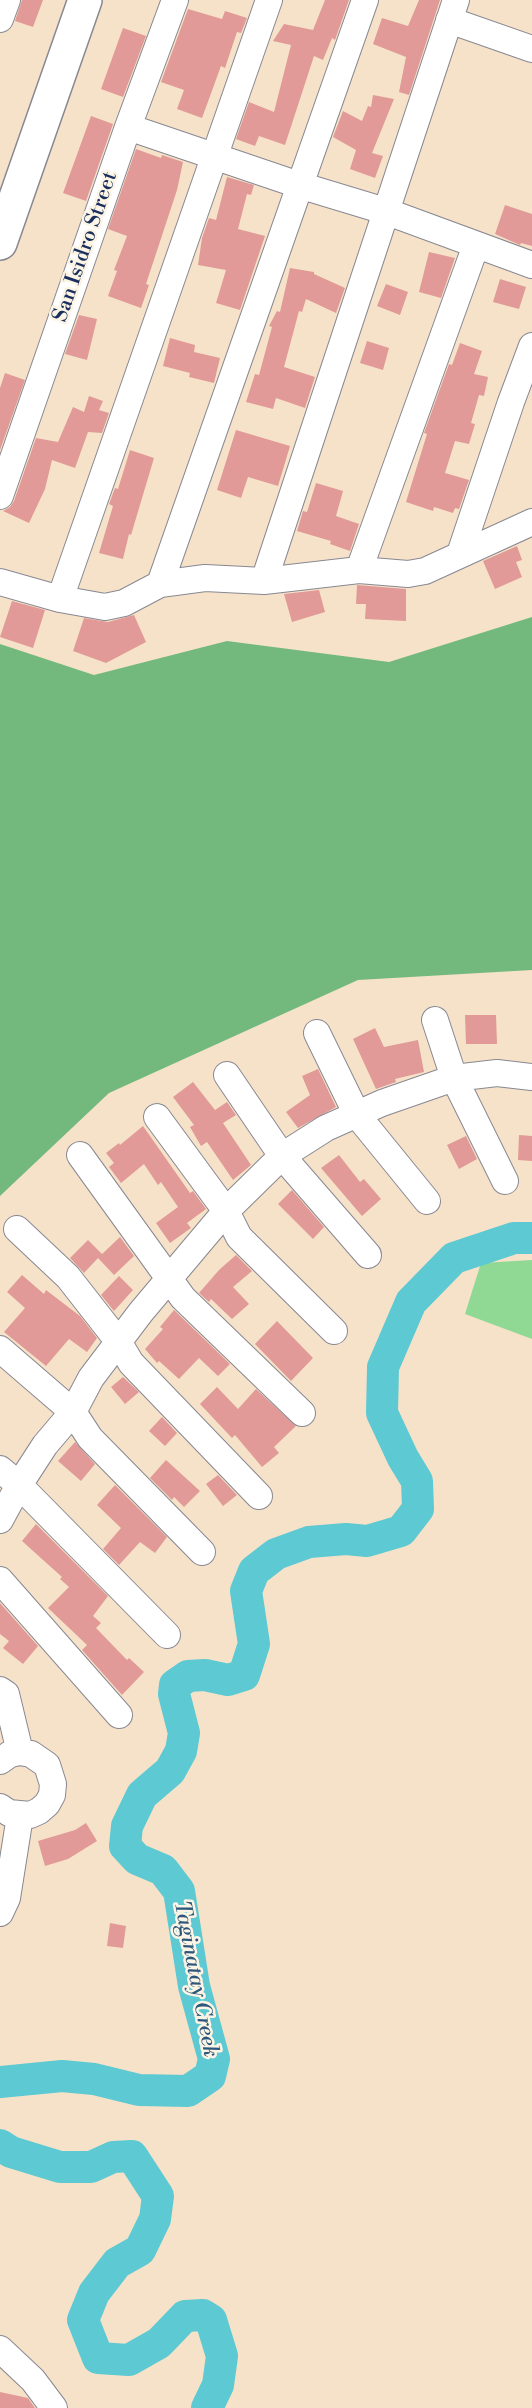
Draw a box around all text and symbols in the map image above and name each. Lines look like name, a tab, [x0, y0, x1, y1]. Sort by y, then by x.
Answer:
street label: San Isidro Street	[48, 168, 124, 326]
water label: Taginatay Creek	[167, 1898, 223, 2060]

